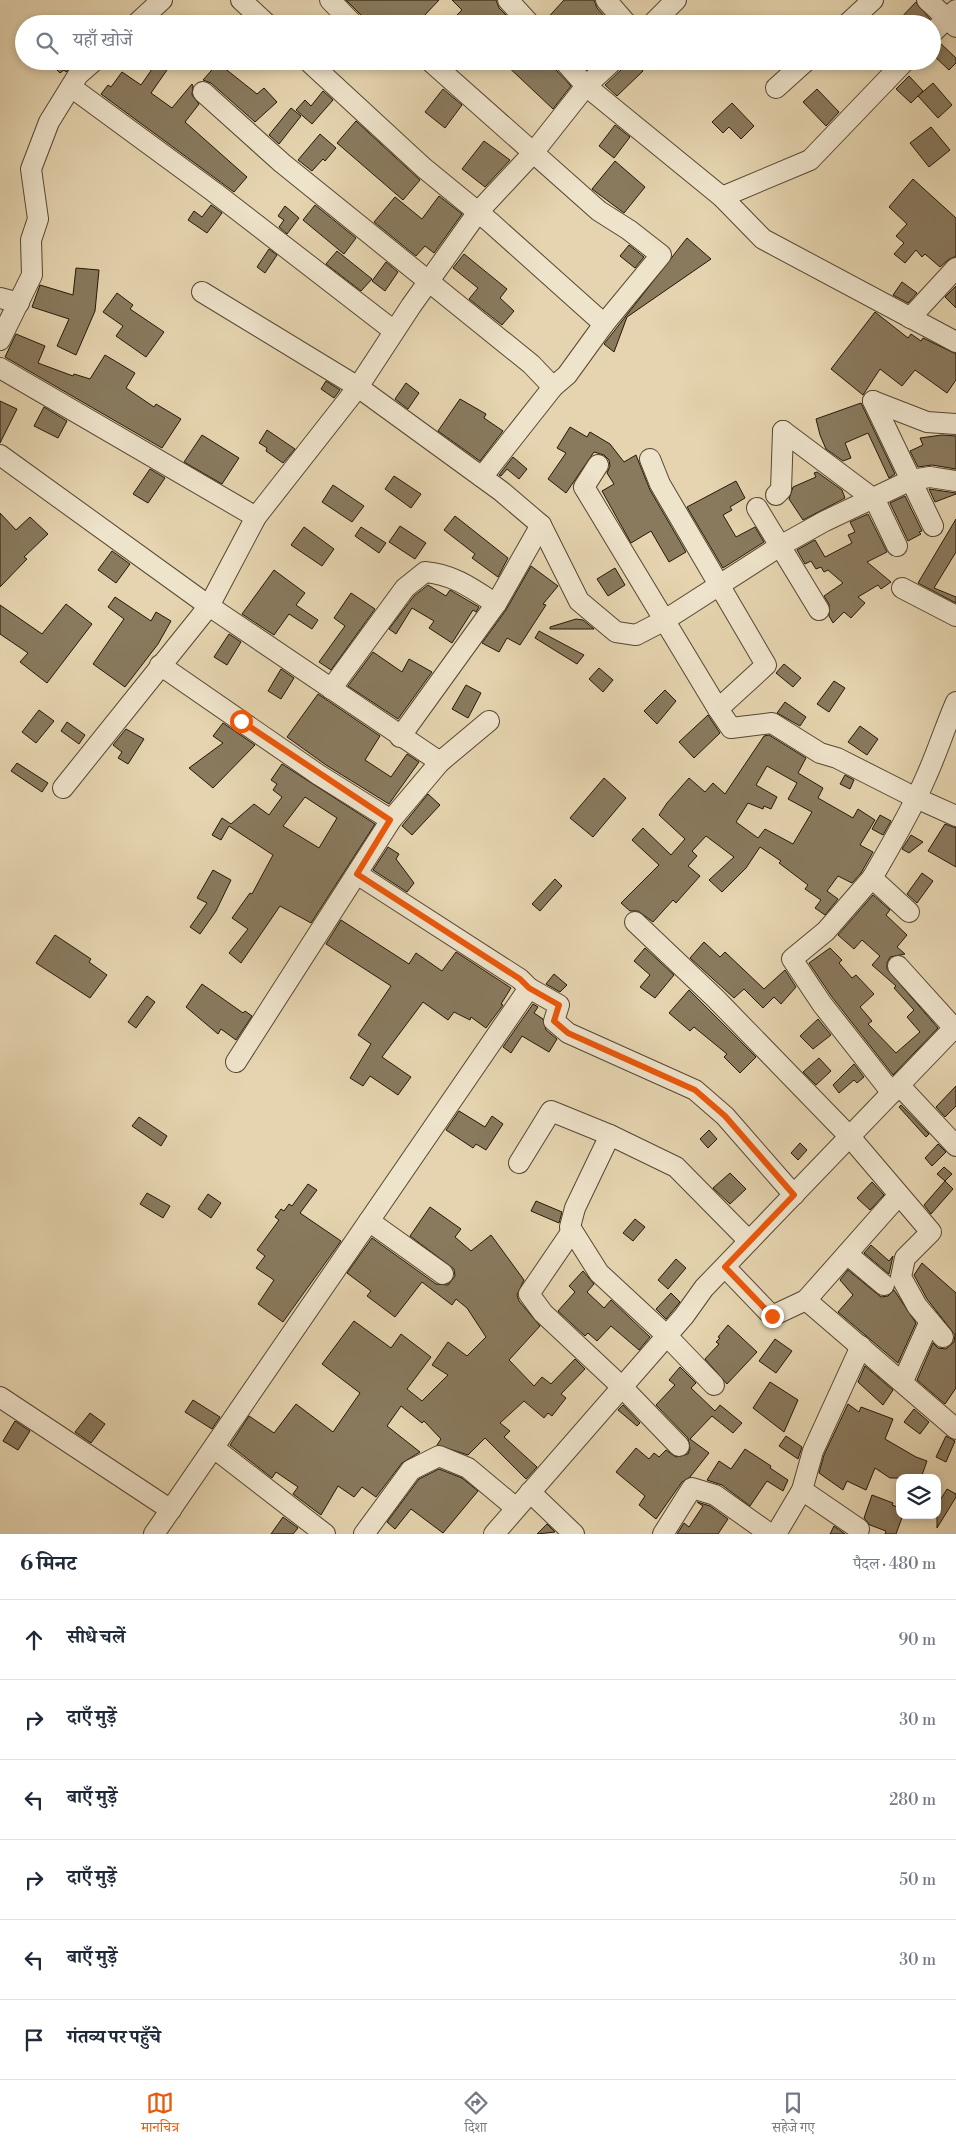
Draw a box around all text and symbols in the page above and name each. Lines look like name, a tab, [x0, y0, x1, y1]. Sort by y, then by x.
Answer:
search box	[15, 15, 941, 70]
text: यहाँ खोजें	[73, 28, 133, 52]
icon: search	[33, 29, 61, 57]
route start	[230, 710, 253, 733]
route end	[761, 1305, 784, 1328]
map controls	[896, 1474, 941, 1519]
button: layers	[896, 1474, 941, 1519]
text: 6 मिनट	[20, 1551, 76, 1577]
text: पैदल · 480 m	[853, 1554, 936, 1574]
text: सीधे चलें	[67, 1625, 125, 1649]
icon: ahead	[20, 1626, 48, 1654]
text: 90 m	[898, 1630, 936, 1650]
text: दाएँ मुड़ें	[67, 1705, 117, 1729]
icon: right	[20, 1706, 48, 1734]
text: 30 m	[899, 1710, 936, 1730]
text: बाएँ मुड़ें	[67, 1785, 117, 1809]
icon: left	[20, 1786, 48, 1814]
text: 280 m	[889, 1790, 936, 1810]
text: दाएँ मुड़ें	[67, 1865, 117, 1889]
icon: right	[20, 1866, 48, 1894]
text: 50 m	[899, 1870, 936, 1890]
text: बाएँ मुड़ें	[67, 1945, 117, 1969]
icon: left	[20, 1946, 48, 1974]
text: 30 m	[899, 1950, 936, 1970]
text: गंतव्य पर पहुँचे	[67, 2025, 161, 2049]
icon: arrive	[20, 2026, 48, 2054]
tab: मानचित्र	[141, 2089, 179, 2141]
tab: दिशा	[462, 2089, 490, 2141]
tab: सहेजे गए	[772, 2089, 815, 2141]

